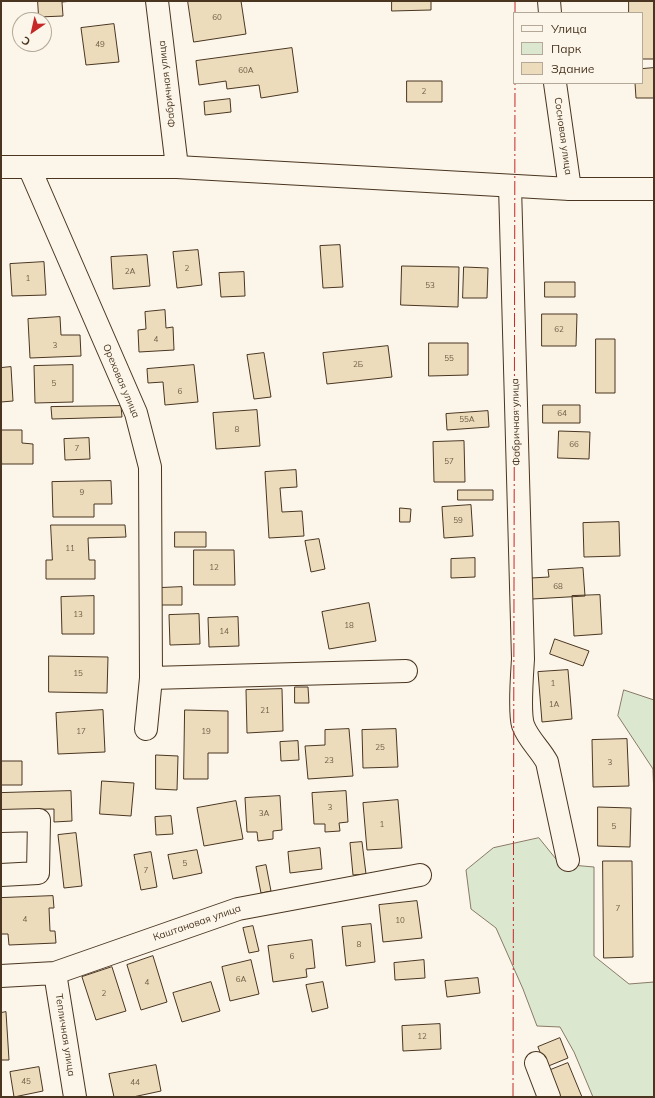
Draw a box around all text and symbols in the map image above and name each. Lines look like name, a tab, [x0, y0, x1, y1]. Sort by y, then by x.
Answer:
north arrow	[12, 12, 52, 52]
legend	[513, 12, 643, 84]
house number: 60	[212, 13, 222, 23]
text: Улица	[551, 21, 587, 36]
text: С	[19, 33, 33, 49]
house number: 49	[95, 40, 105, 50]
street label: Фабричная улица	[156, 40, 178, 128]
text: Парк	[551, 41, 581, 56]
text: Здание	[551, 61, 594, 76]
house number: 60А	[238, 66, 254, 76]
house number: 2	[422, 87, 426, 97]
street label: Сосновая улица	[552, 96, 574, 176]
house number: 2	[185, 264, 189, 274]
house number: 2А	[125, 267, 135, 277]
house number: 1	[26, 274, 30, 284]
house number: 53	[425, 281, 435, 291]
house number: 62	[554, 325, 564, 335]
house number: 4	[154, 335, 158, 345]
house number: 3	[53, 341, 57, 351]
street label: Ореховая улица	[100, 342, 142, 420]
house number: 55	[444, 354, 454, 364]
house number: 2Б	[353, 360, 363, 370]
street label: Фабричная улица	[509, 378, 523, 466]
house number: 5	[52, 379, 56, 389]
house number: 6	[178, 387, 182, 397]
house number: 64	[557, 409, 567, 419]
house number: 55А	[459, 415, 475, 425]
house number: 8	[235, 425, 239, 435]
house number: 66	[569, 440, 579, 450]
house number: 7	[75, 444, 79, 454]
house number: 57	[444, 457, 454, 467]
house number: 9	[80, 488, 84, 498]
house number: 59	[453, 516, 463, 526]
house number: 11	[65, 544, 75, 554]
house number: 12	[209, 563, 219, 573]
house number: 68	[553, 582, 563, 592]
house number: 13	[73, 610, 83, 620]
house number: 18	[344, 621, 354, 631]
house number: 14	[219, 627, 229, 637]
house number: 15	[73, 669, 83, 679]
house number: 1	[551, 679, 555, 689]
house number: 1А	[549, 700, 559, 710]
house number: 21	[260, 706, 270, 716]
house number: 17	[76, 727, 86, 737]
house number: 19	[201, 727, 211, 737]
house number: 25	[375, 743, 385, 753]
house number: 23	[324, 756, 334, 766]
house number: 3	[608, 758, 612, 768]
house number: 3	[328, 803, 332, 813]
house number: 3А	[259, 809, 269, 819]
house number: 1	[380, 820, 384, 830]
house number: 5	[612, 822, 616, 832]
house number: 5	[183, 859, 187, 869]
house number: 7	[144, 866, 148, 876]
street label: Каштановая улица	[151, 902, 243, 944]
house number: 7	[616, 904, 620, 914]
house number: 4	[23, 915, 27, 925]
house number: 10	[395, 916, 405, 926]
house number: 8	[357, 940, 361, 950]
house number: 6	[290, 952, 294, 962]
house number: 6А	[236, 975, 246, 985]
house number: 4	[145, 978, 149, 988]
house number: 2	[102, 989, 106, 999]
street label: Тепличная улица	[53, 993, 77, 1077]
house number: 12	[417, 1032, 427, 1042]
house number: 45	[21, 1077, 31, 1087]
house number: 44	[130, 1078, 140, 1088]

